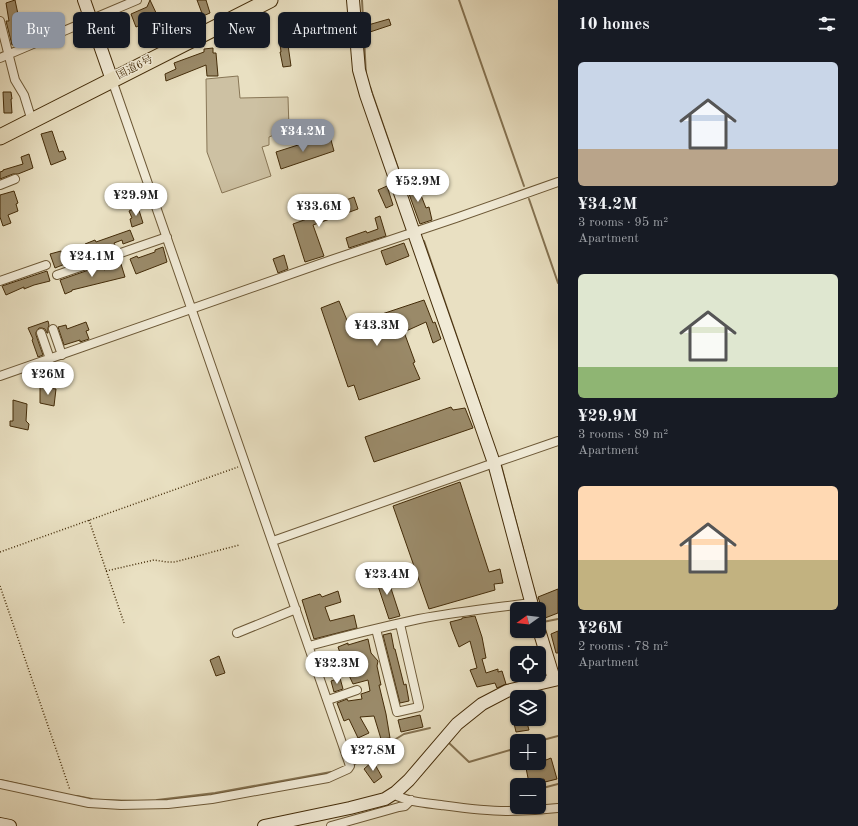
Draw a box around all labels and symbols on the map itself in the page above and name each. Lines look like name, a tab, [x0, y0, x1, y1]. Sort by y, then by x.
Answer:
street label: 国道6号	[114, 52, 155, 82]
pin: ¥34.2M	[270, 119, 336, 153]
pin: ¥52.9M	[385, 169, 451, 203]
pin: ¥29.9M	[103, 183, 169, 217]
pin: ¥33.6M	[286, 194, 352, 228]
pin: ¥24.1M	[59, 244, 125, 278]
pin: ¥43.3M	[344, 313, 410, 347]
pin: ¥26M	[24, 362, 72, 396]
pin: ¥23.4M	[354, 562, 420, 596]
north arrow	[510, 602, 546, 638]
pin: ¥32.3M	[304, 651, 370, 685]
pin: ¥27.8M	[340, 738, 406, 772]

